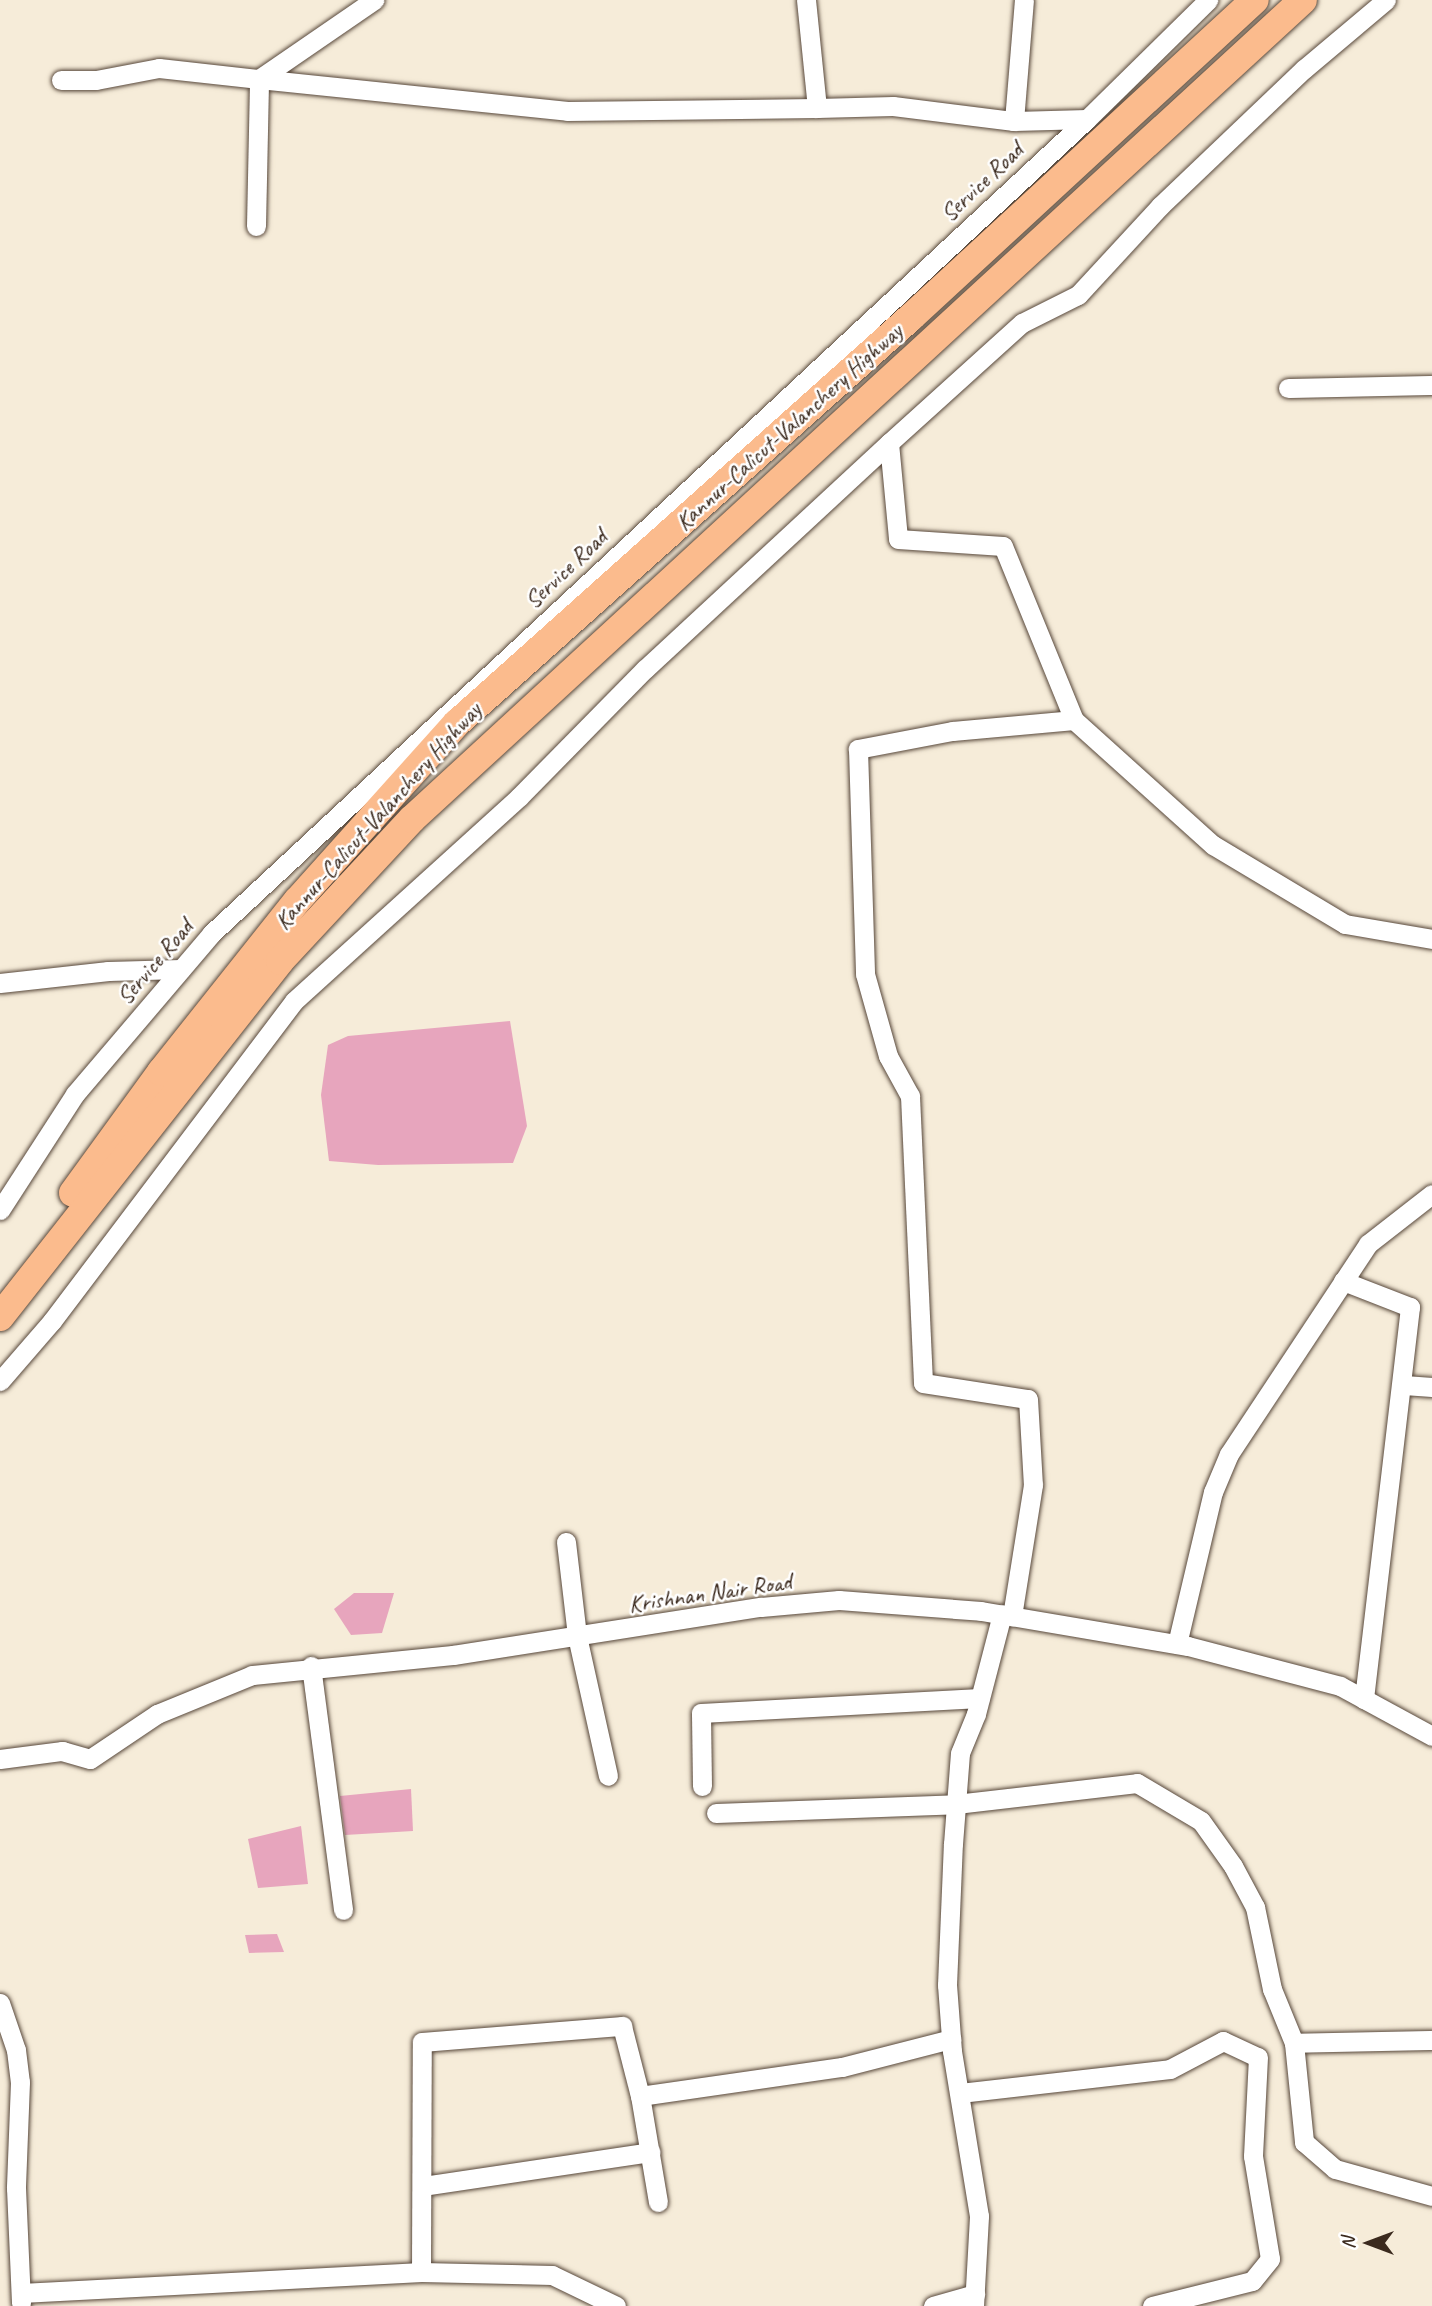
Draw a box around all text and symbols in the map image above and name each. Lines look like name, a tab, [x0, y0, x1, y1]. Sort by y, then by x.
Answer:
street label: Service Road	[935, 136, 1029, 228]
street label: Kannur-Calicut-Valanchery Highway	[669, 317, 909, 537]
street label: Service Road	[519, 523, 613, 615]
street label: Kannur-Calicut-Valanchery Highway	[268, 696, 488, 936]
street label: Service Road	[110, 914, 200, 1010]
street label: Krishnan Nair Road	[626, 1567, 794, 1619]
north arrow	[1334, 2208, 1404, 2278]
text: N	[1336, 2237, 1360, 2249]

